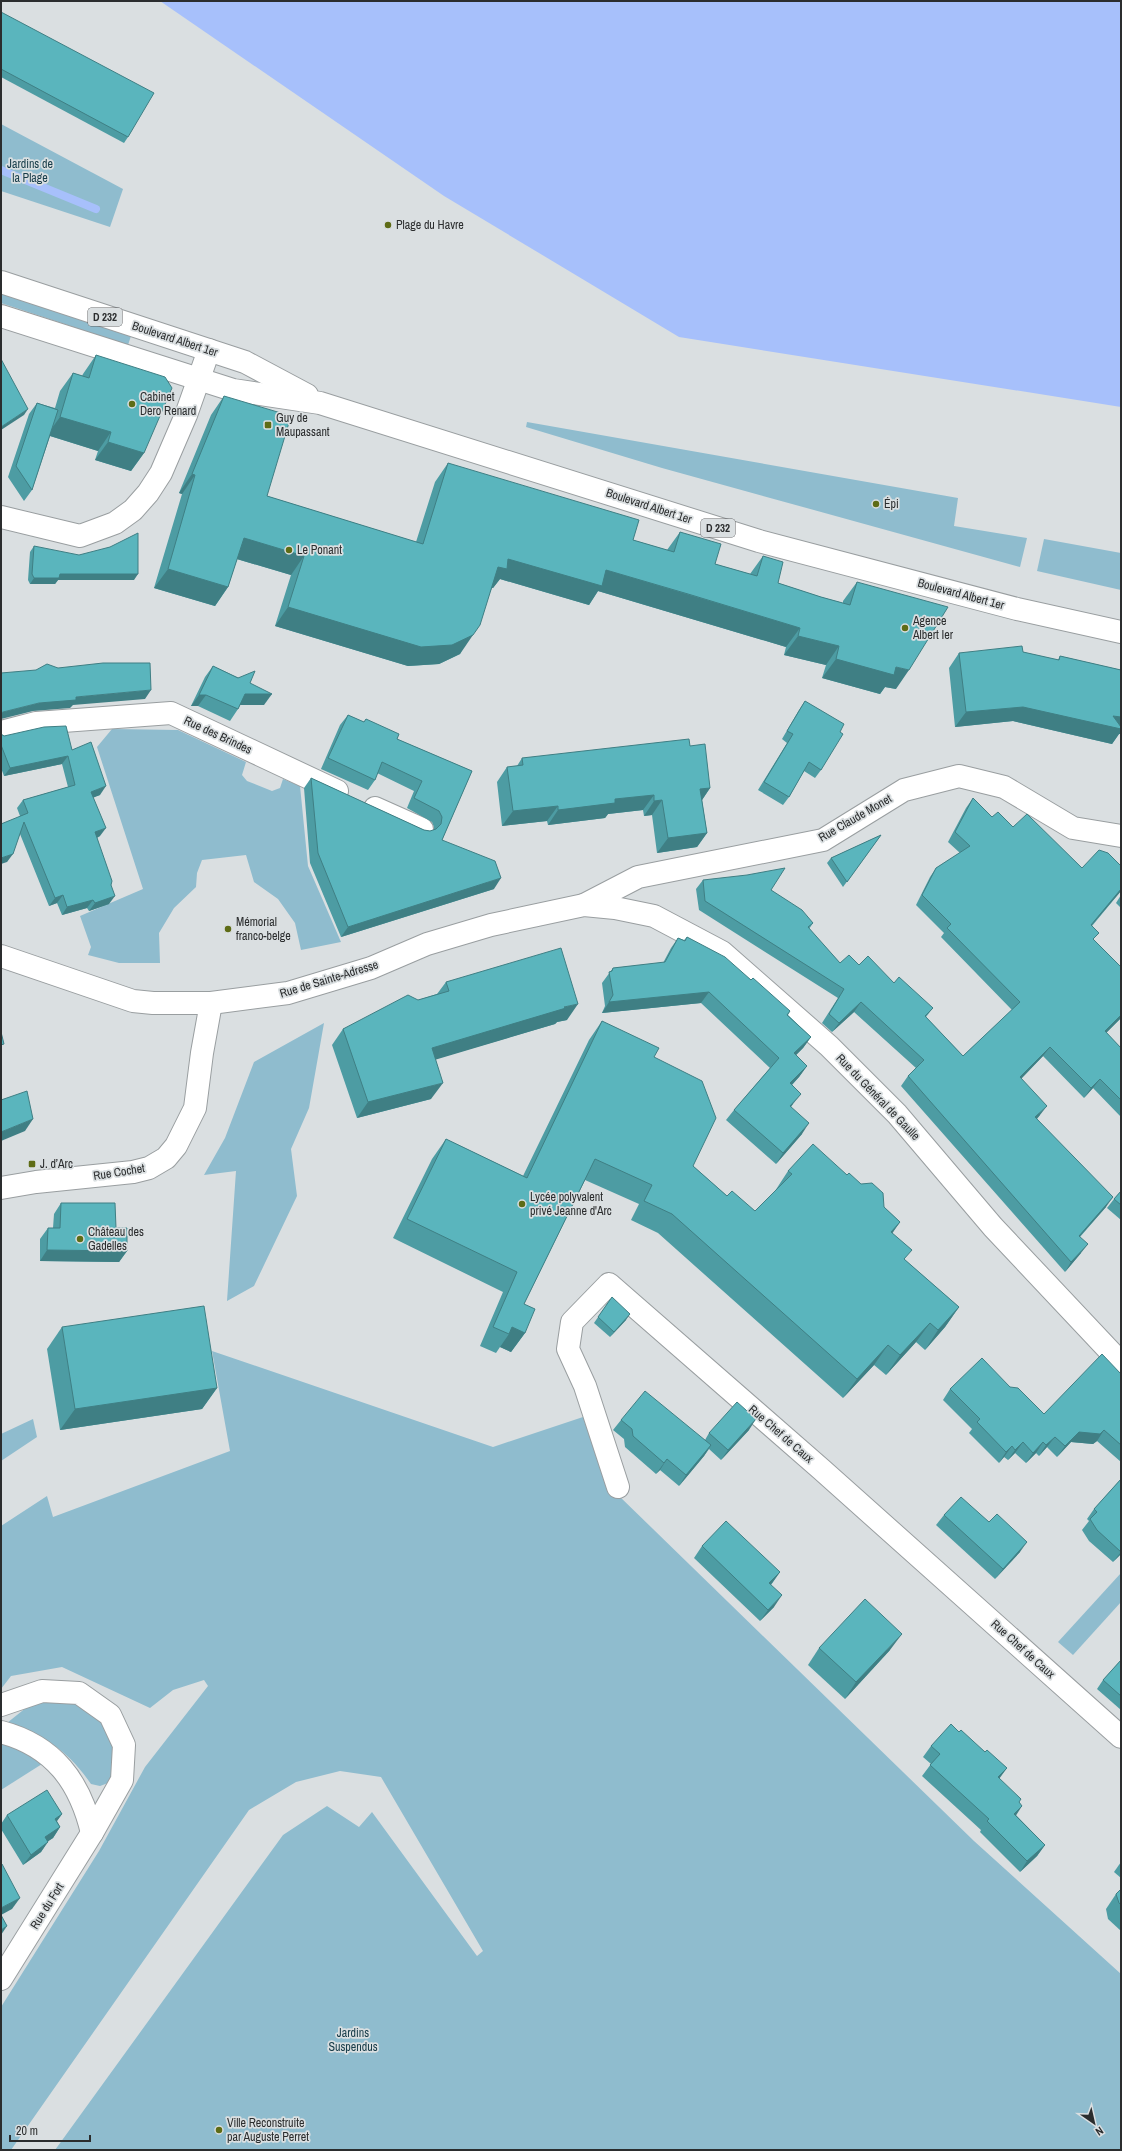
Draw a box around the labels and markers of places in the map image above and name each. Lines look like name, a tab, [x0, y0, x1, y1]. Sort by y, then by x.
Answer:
place label: Plage du Havre	[396, 217, 464, 233]
marker: Plage du Havre	[383, 220, 393, 230]
place label: Cabinet Dero Renard	[140, 389, 196, 419]
marker: Cabinet Dero Renard	[127, 399, 137, 409]
place label: Guy de Maupassant	[276, 410, 330, 440]
marker: Guy de Maupassant	[263, 420, 273, 430]
place label: Épi	[884, 496, 899, 512]
marker: Épi	[871, 499, 881, 509]
place label: Le Ponant	[297, 542, 342, 558]
marker: Le Ponant	[284, 545, 294, 555]
place label: Agence Albert Ier	[912, 613, 954, 643]
marker: Agence Albert Ier	[900, 623, 910, 633]
place label: Mémorial franco-belge	[236, 914, 291, 944]
marker: Mémorial franco-belge	[223, 924, 233, 934]
place label: J. d’Arc	[40, 1156, 73, 1172]
marker: J. d’Arc	[27, 1159, 37, 1169]
place label: Lycée polyvalent privé Jeanne d'Arc	[530, 1189, 612, 1219]
marker: Lycée polyvalent privé Jeanne d'Arc	[517, 1199, 527, 1209]
place label: Château des Gadelles	[88, 1224, 144, 1254]
marker: Château des Gadelles	[75, 1234, 85, 1244]
place label: Ville Reconstruite par Auguste Perret	[227, 2115, 309, 2145]
marker: Ville Reconstruite par Auguste Perret	[214, 2125, 224, 2135]

